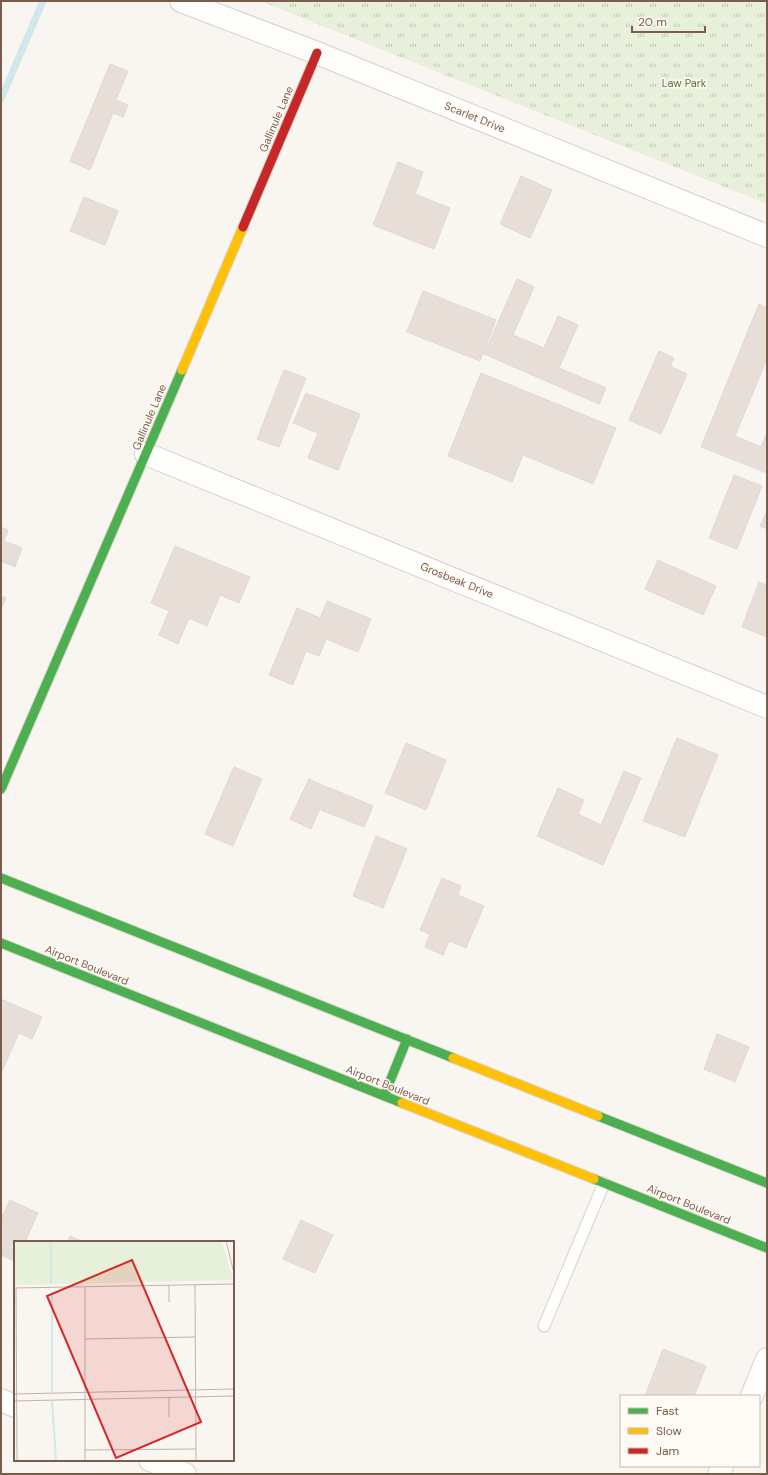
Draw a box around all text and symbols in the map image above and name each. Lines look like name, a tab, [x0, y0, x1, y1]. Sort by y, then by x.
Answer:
scale bar	[632, 8, 705, 34]
text: 20 m	[638, 14, 667, 30]
park label: Law Park	[662, 76, 707, 90]
street label: Gallinule Lane	[256, 84, 296, 154]
street label: Scarlet Drive	[442, 98, 508, 136]
street label: Gallinule Lane	[129, 382, 169, 452]
street label: Grosbeak Drive	[418, 559, 496, 601]
street label: Airport Boulevard	[43, 942, 131, 988]
street label: Airport Boulevard	[344, 1062, 432, 1108]
street label: Airport Boulevard	[645, 1181, 733, 1227]
inset map	[14, 1241, 234, 1461]
legend	[620, 1395, 760, 1467]
text: Fast	[656, 1403, 679, 1419]
text: Slow	[656, 1423, 682, 1439]
text: Jam	[656, 1443, 679, 1459]

